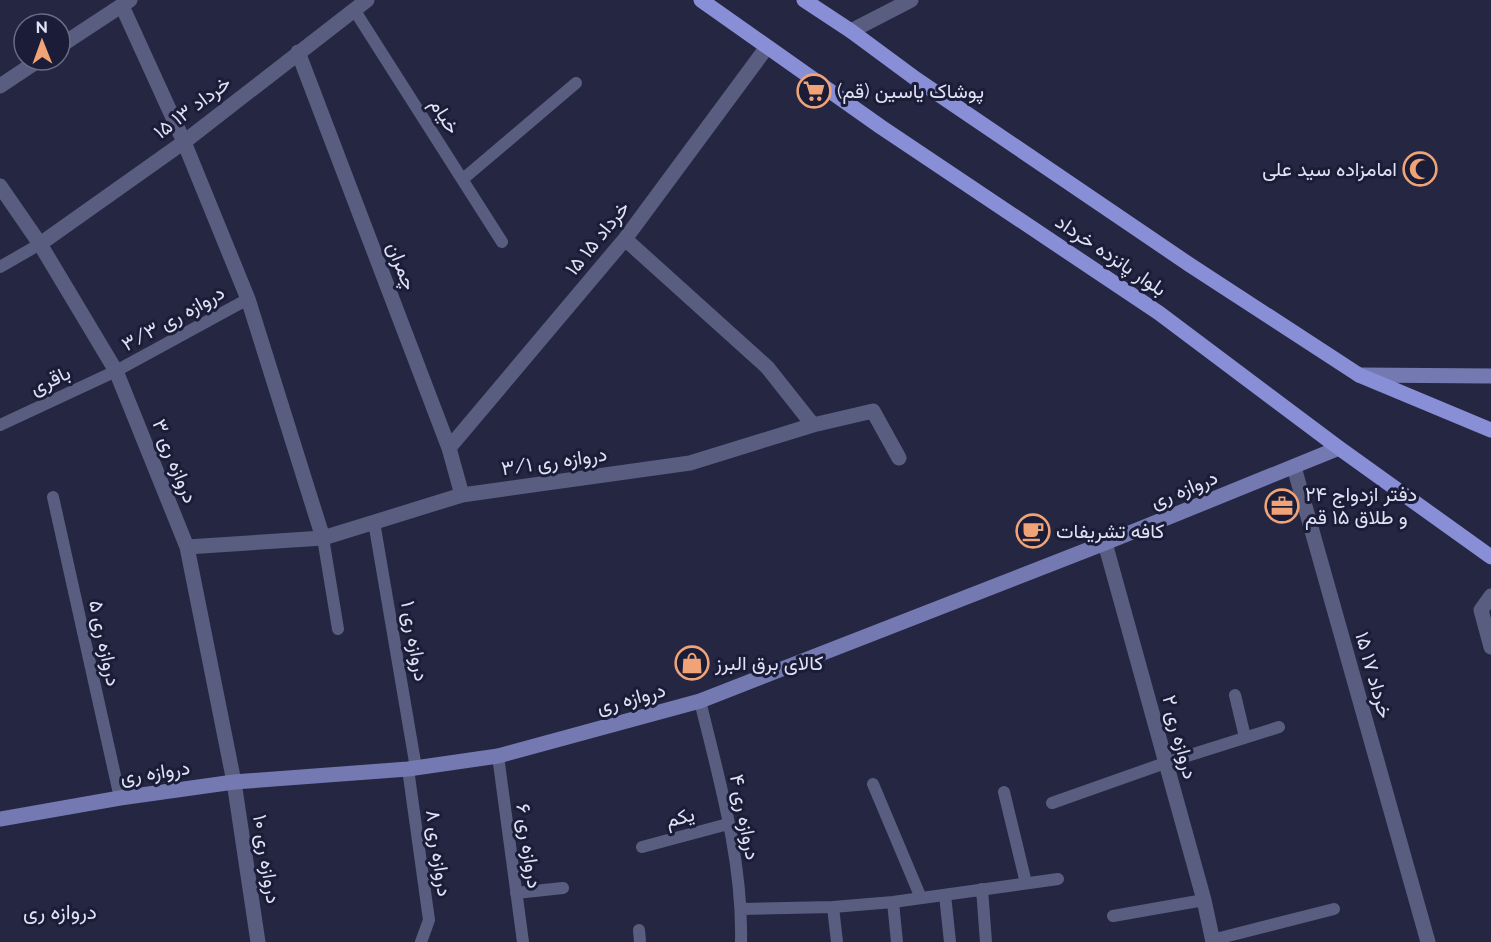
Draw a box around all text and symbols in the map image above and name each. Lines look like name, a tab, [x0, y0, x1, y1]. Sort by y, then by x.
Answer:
north arrow	[12, 12, 72, 72]
text: N	[35, 18, 48, 37]
street label: ۱۵ خرداد ۱۳	[149, 70, 236, 144]
supermarket icon: پوشاک یاسین (قم)	[796, 73, 832, 109]
place label: پوشاک یاسین (قم)	[837, 79, 984, 105]
street label: خیام	[424, 94, 465, 139]
mosque icon: امامزاده سید علی	[1402, 151, 1438, 187]
place label: امامزاده سید علی	[1262, 157, 1397, 182]
street label: ۱۵ خرداد ۱۵	[560, 196, 635, 281]
street label: بلوار پانزده خرداد	[1050, 209, 1171, 303]
street label: چمران	[380, 239, 422, 294]
street label: دروازه ری ۳/۳	[117, 280, 229, 357]
street label: باقری	[26, 360, 75, 401]
street label: دروازه ری ۳	[146, 415, 203, 507]
street label: دروازه ری ۳/۱	[500, 442, 609, 481]
street label: دروازه ری	[1147, 465, 1221, 514]
place label: دفتر ازدواج ۲۴ و طلاق ۱۵ قم	[1305, 482, 1417, 530]
office icon: دفتر ازدواج ۲۴ و طلاق ۱۵ قم	[1264, 488, 1300, 524]
cafe icon: کافه تشریفات	[1015, 513, 1051, 549]
place label: کافه تشریفات	[1056, 519, 1164, 544]
street label: دروازه ری ۵	[83, 598, 126, 688]
street label: دروازه ری ۱	[395, 599, 434, 683]
street label: ۱۵ خرداد ۱۷	[1349, 629, 1398, 721]
shop icon: کالای برق البرز	[674, 645, 710, 681]
place label: کالای برق البرز	[714, 651, 823, 676]
street label: دروازه ری	[594, 677, 668, 720]
street label: دروازه ری ۲	[1156, 692, 1203, 782]
street label: دروازه ری	[119, 755, 192, 790]
street label: دروازه ری ۴	[724, 772, 765, 862]
street label: دروازه ری ۶	[510, 802, 547, 890]
street label: یکم	[663, 802, 697, 833]
street label: دروازه ری ۸	[420, 808, 457, 898]
street label: دروازه ری ۱۰	[247, 813, 286, 905]
district label: دروازه ری	[23, 899, 97, 925]

